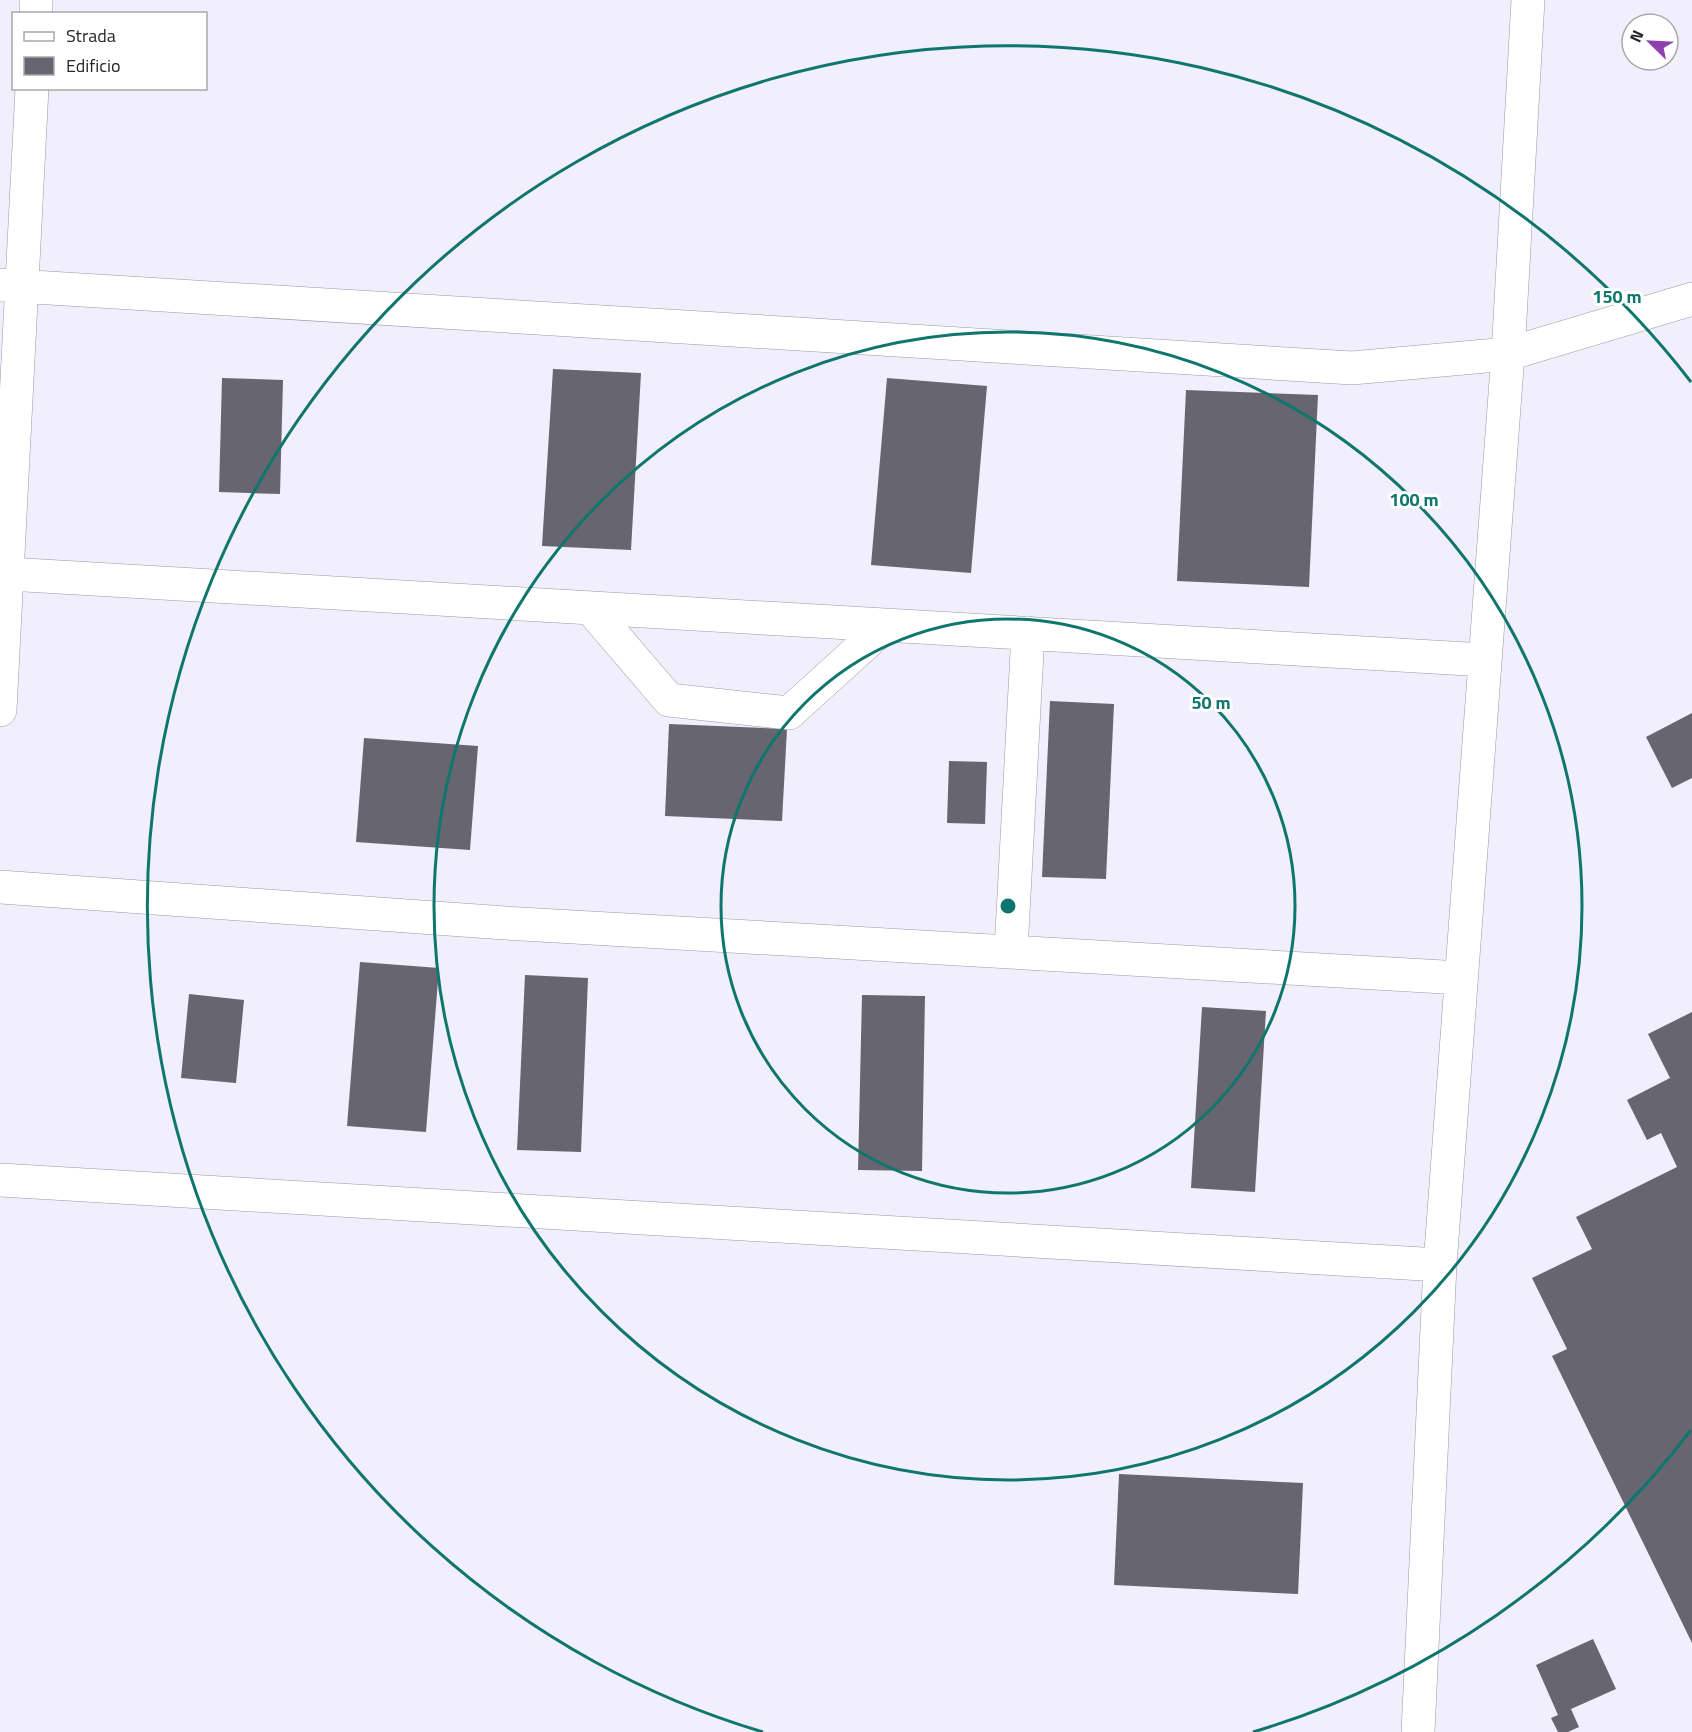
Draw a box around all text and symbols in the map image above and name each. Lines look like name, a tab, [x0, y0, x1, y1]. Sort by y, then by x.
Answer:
legend	[12, 12, 207, 90]
north arrow	[1620, 12, 1680, 72]
text: Strada	[66, 22, 116, 49]
text: N	[1623, 26, 1650, 46]
text: Edificio	[66, 52, 120, 79]
text: 150 m	[1592, 283, 1642, 310]
text: 100 m	[1389, 486, 1439, 513]
text: 50 m	[1191, 689, 1231, 716]
centre of rings	[998, 896, 1018, 916]

